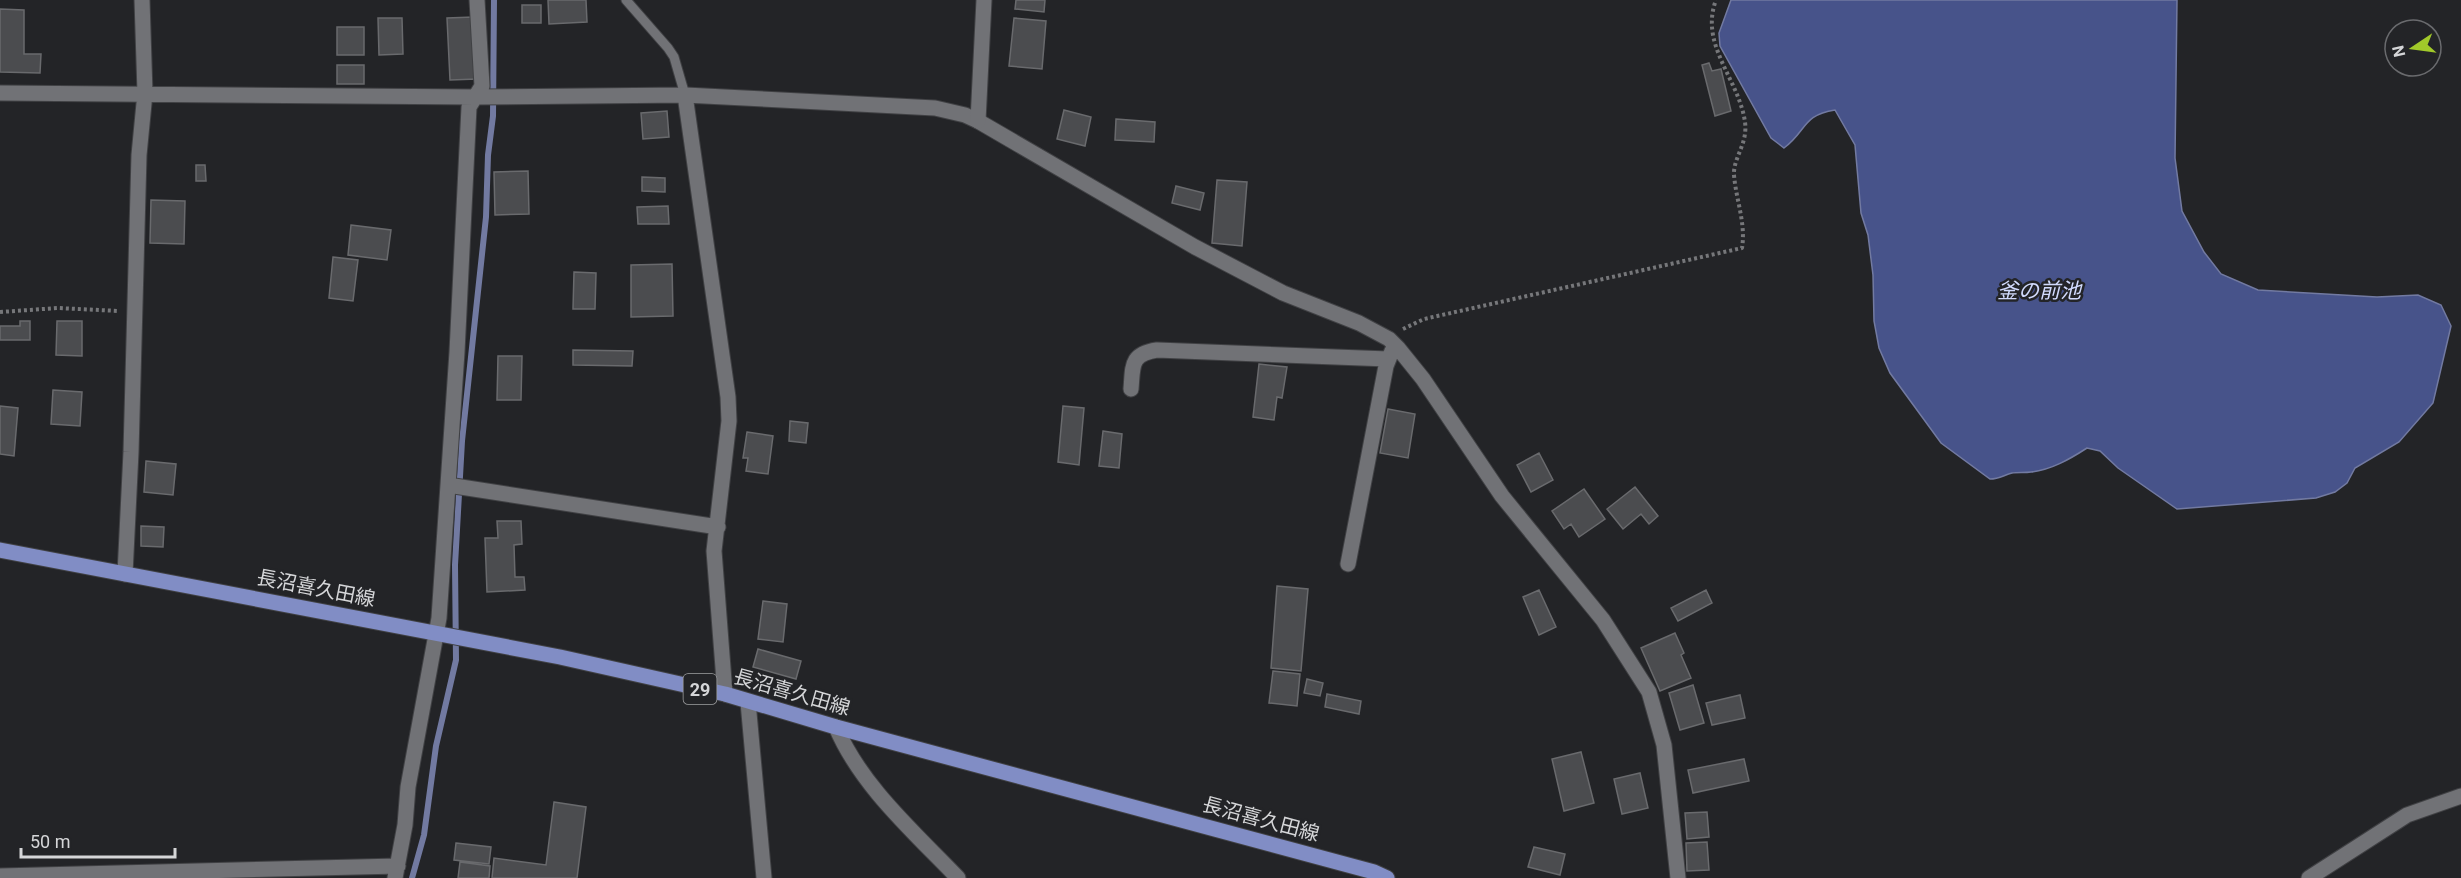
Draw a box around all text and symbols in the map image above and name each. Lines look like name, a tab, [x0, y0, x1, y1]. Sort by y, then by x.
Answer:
north arrow	[2383, 18, 2443, 78]
text: N	[2388, 44, 2409, 59]
water label: 釜の前池	[1997, 279, 2083, 303]
street label: 長沼喜久田線	[255, 565, 377, 611]
street label: 長沼喜久田線	[731, 664, 853, 720]
road number: 29	[684, 674, 716, 704]
street label: 長沼喜久田線	[1200, 792, 1322, 846]
scale bar	[21, 821, 176, 859]
text: 50 m	[30, 831, 70, 852]

